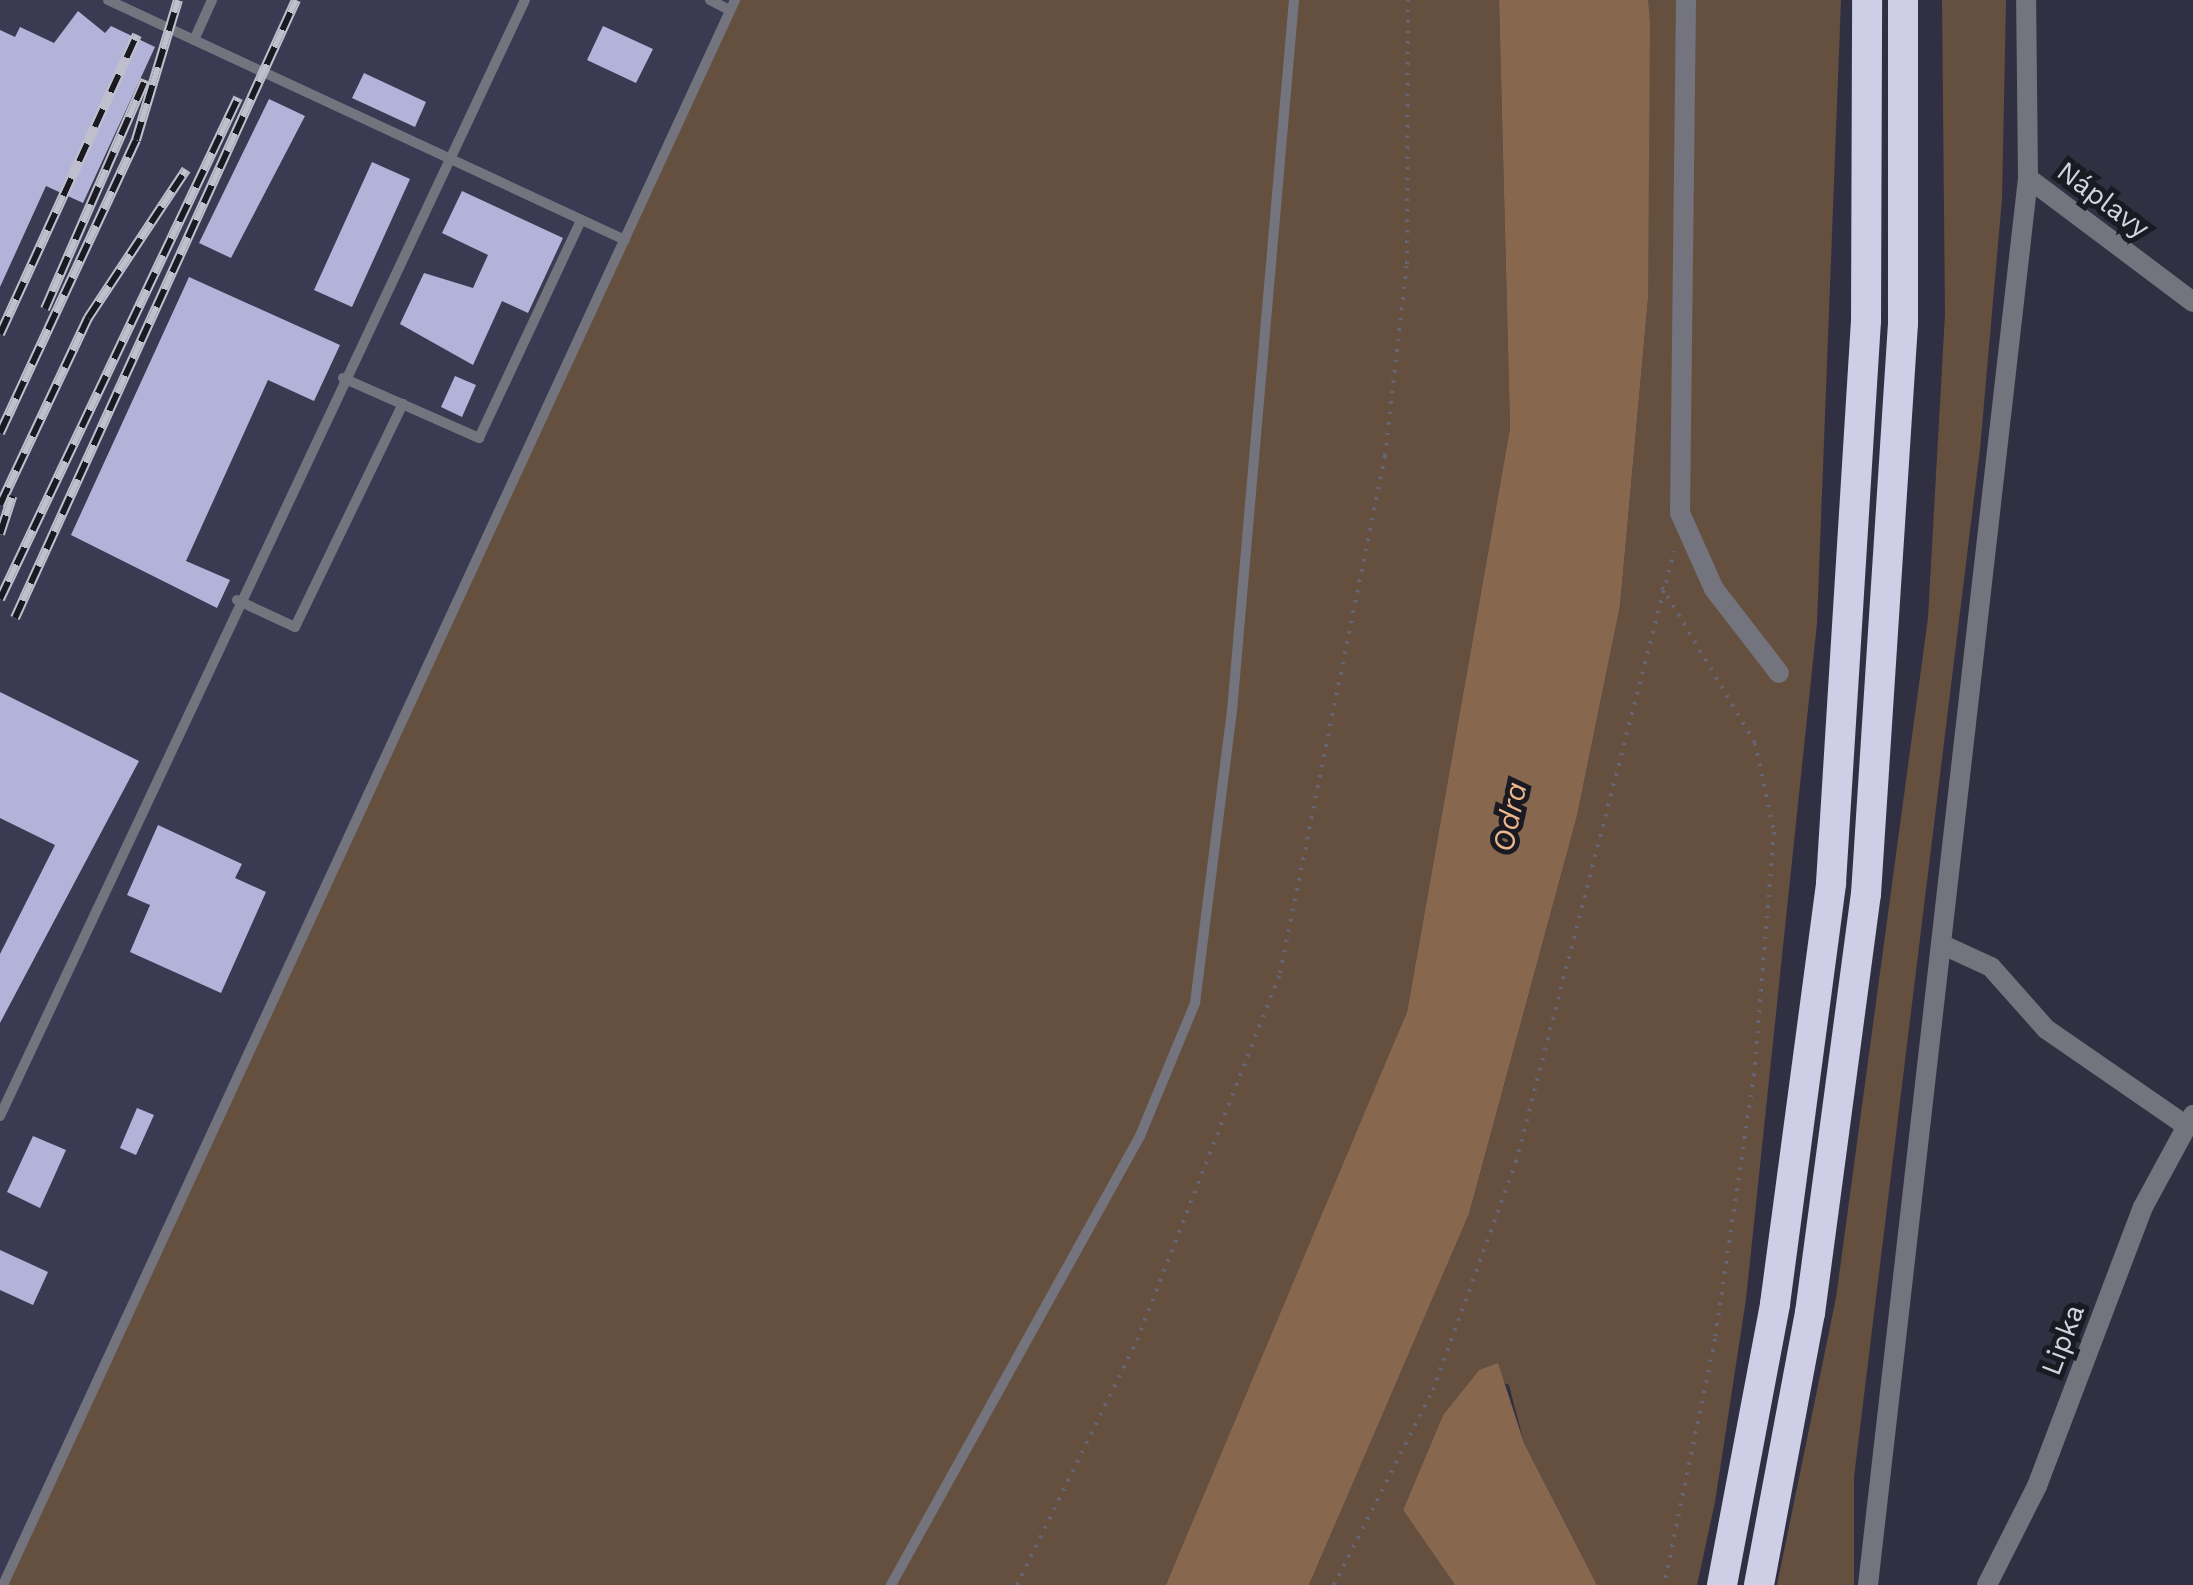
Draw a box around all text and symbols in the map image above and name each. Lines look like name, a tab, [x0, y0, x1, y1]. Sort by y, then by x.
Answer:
street label: Náplavy	[2050, 154, 2156, 246]
water label: Odra	[1485, 779, 1535, 855]
street label: Lipka	[2034, 1300, 2092, 1380]

